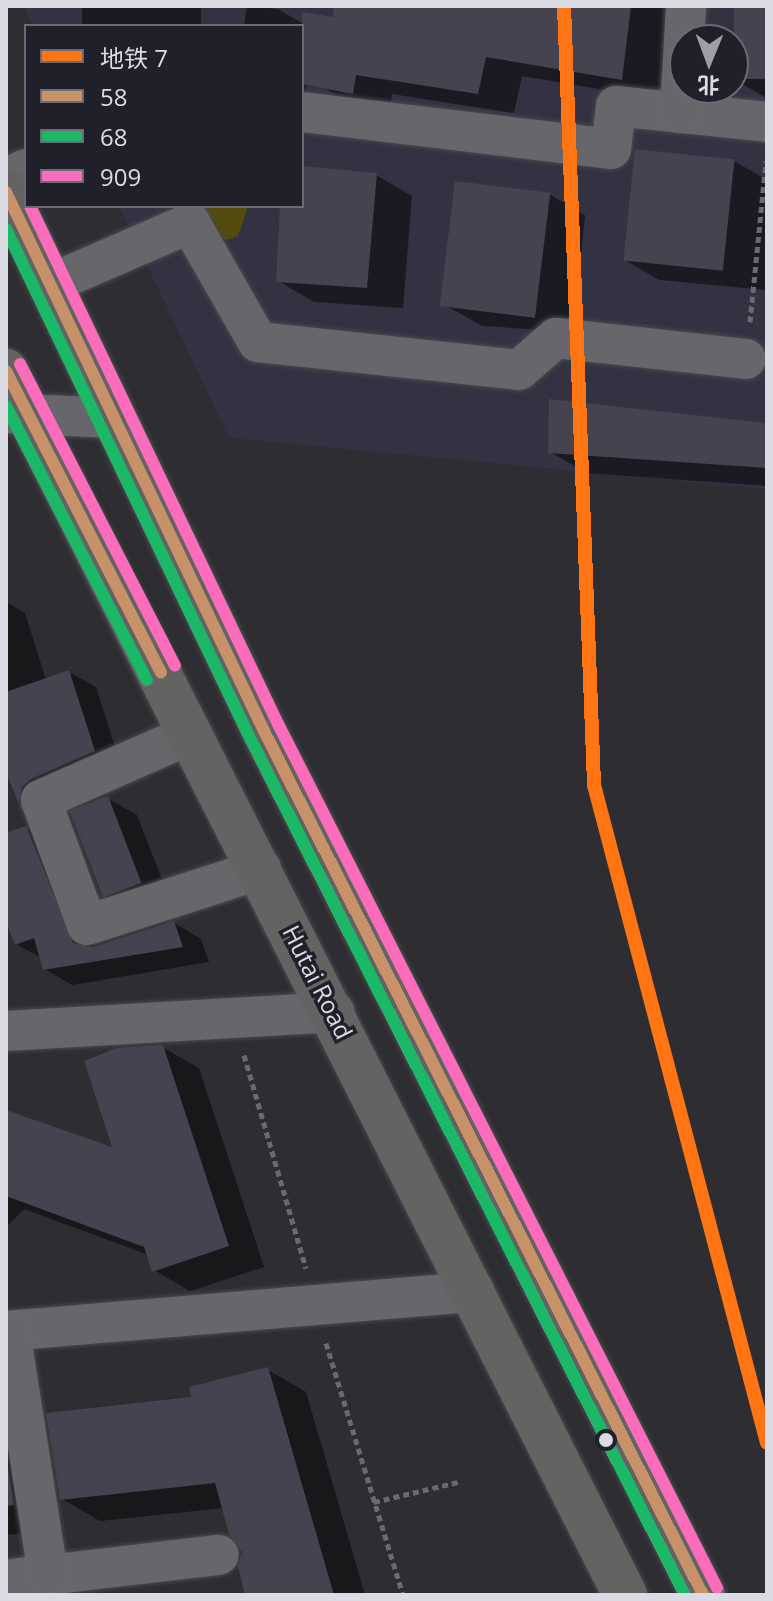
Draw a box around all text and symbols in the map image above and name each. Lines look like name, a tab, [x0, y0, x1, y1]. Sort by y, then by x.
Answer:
legend	[24, 24, 304, 208]
north arrow	[669, 24, 749, 104]
text: 地铁 7	[100, 41, 168, 74]
text: 北	[697, 71, 720, 101]
text: 58	[100, 80, 127, 113]
text: 68	[100, 120, 127, 153]
text: 909	[100, 160, 141, 193]
street label: Hutai Road	[277, 920, 359, 1044]
unlabelled marker	[598, 1432, 614, 1448]

